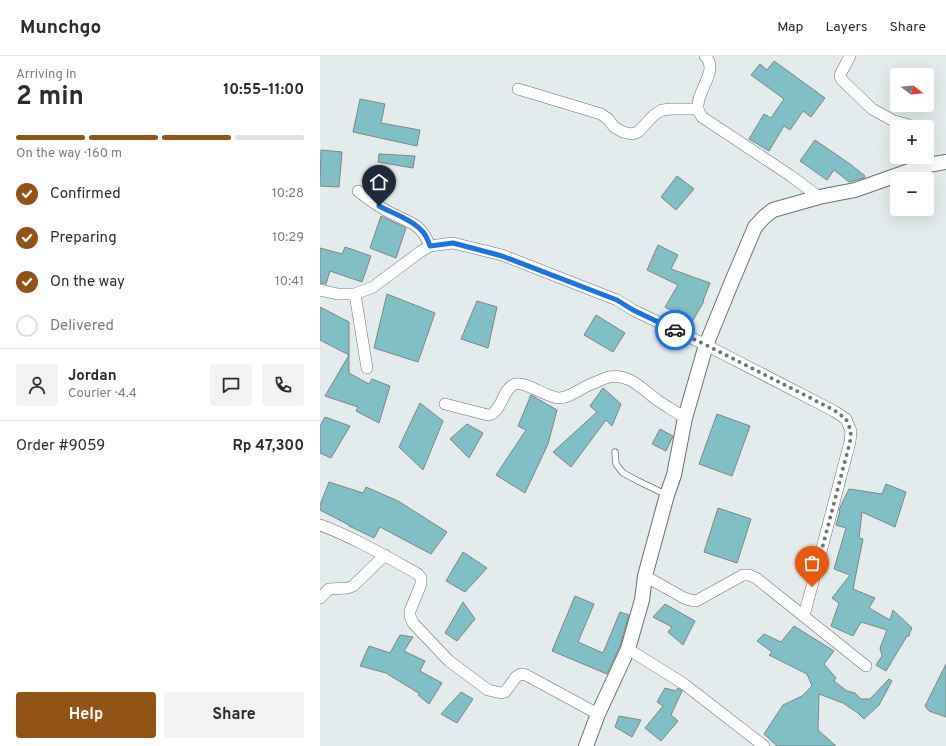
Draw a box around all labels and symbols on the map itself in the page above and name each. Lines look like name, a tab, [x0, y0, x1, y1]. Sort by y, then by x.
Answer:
north arrow	[890, 68, 934, 112]
pin	[362, 165, 396, 206]
courier	[655, 310, 695, 350]
pin	[795, 546, 829, 587]

